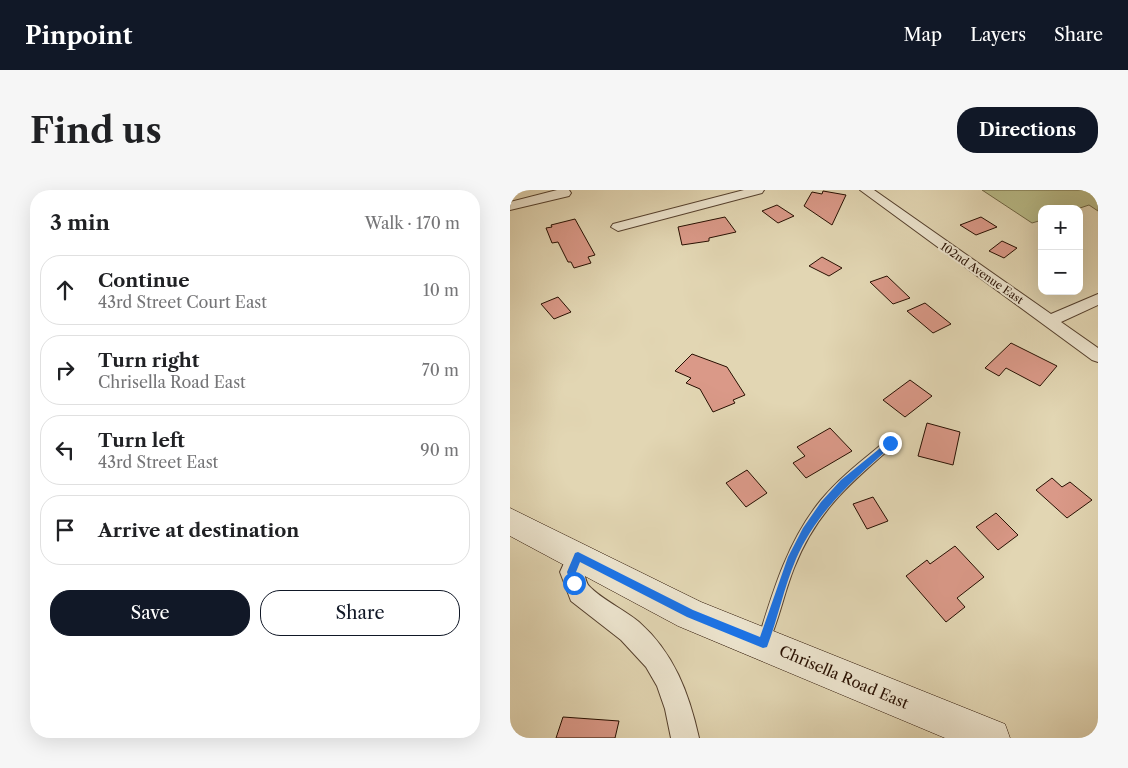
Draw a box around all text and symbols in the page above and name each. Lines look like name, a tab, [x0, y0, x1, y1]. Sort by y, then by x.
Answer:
text: Pinpoint	[25, 21, 132, 50]
text: Map	[904, 24, 942, 46]
text: Layers	[970, 24, 1026, 46]
text: Share	[1054, 24, 1103, 46]
button: Directions	[957, 107, 1098, 153]
text: Find us	[30, 109, 162, 152]
map controls	[1038, 205, 1083, 295]
button: +	[1038, 205, 1083, 250]
text: 3 min	[50, 210, 110, 235]
text: Walk · 170 m	[365, 213, 460, 233]
street label: 102nd Avenue East	[938, 239, 1026, 307]
button: −	[1038, 250, 1083, 295]
text: Continue	[98, 269, 190, 292]
icon: ahead	[51, 276, 79, 304]
text: 10 m	[423, 280, 459, 300]
text: 43rd Street Court East	[98, 292, 267, 312]
text: Turn right	[98, 349, 199, 372]
icon: right	[51, 356, 79, 384]
text: 70 m	[422, 360, 459, 380]
text: Chrisella Road East	[98, 372, 246, 392]
text: Turn left	[98, 429, 185, 452]
route end	[879, 432, 902, 455]
icon: left	[51, 436, 79, 464]
text: 90 m	[420, 440, 459, 460]
text: 43rd Street East	[98, 452, 218, 472]
icon: arrive	[51, 516, 79, 544]
text: Arrive at destination	[98, 519, 299, 542]
route start	[563, 572, 586, 595]
button: Save	[50, 590, 250, 636]
button: Share	[260, 590, 460, 636]
street label: Chrisella Road East	[777, 641, 912, 713]

